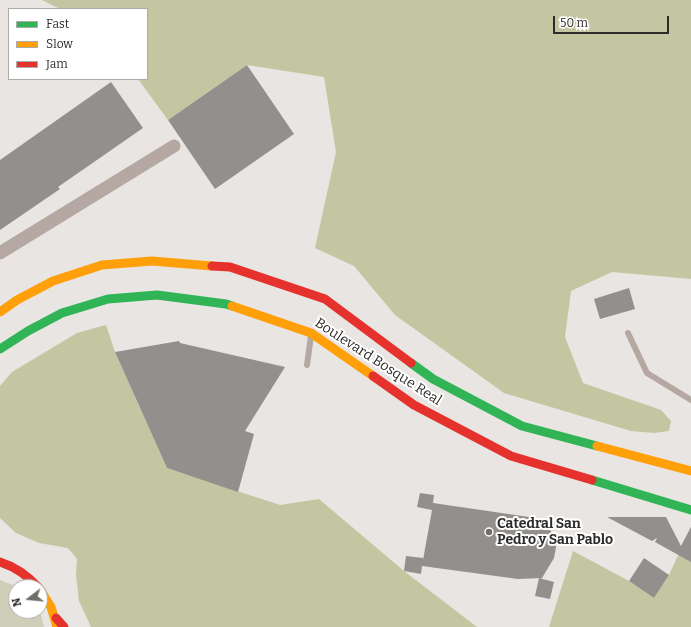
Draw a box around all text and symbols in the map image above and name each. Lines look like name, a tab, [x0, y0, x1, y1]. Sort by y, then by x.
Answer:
legend	[8, 8, 148, 80]
scale bar	[555, 8, 671, 34]
text: 50 m	[560, 16, 588, 30]
text: Fast	[46, 17, 69, 31]
text: Slow	[46, 37, 73, 51]
text: Jam	[46, 57, 68, 71]
street label: Boulevard Bosque Real	[311, 315, 445, 409]
place label: Catedral San Pedro y San Pablo	[497, 516, 613, 548]
marker: Catedral San Pedro y San Pablo	[484, 527, 494, 537]
north arrow	[8, 579, 48, 619]
text: N	[10, 596, 24, 608]

